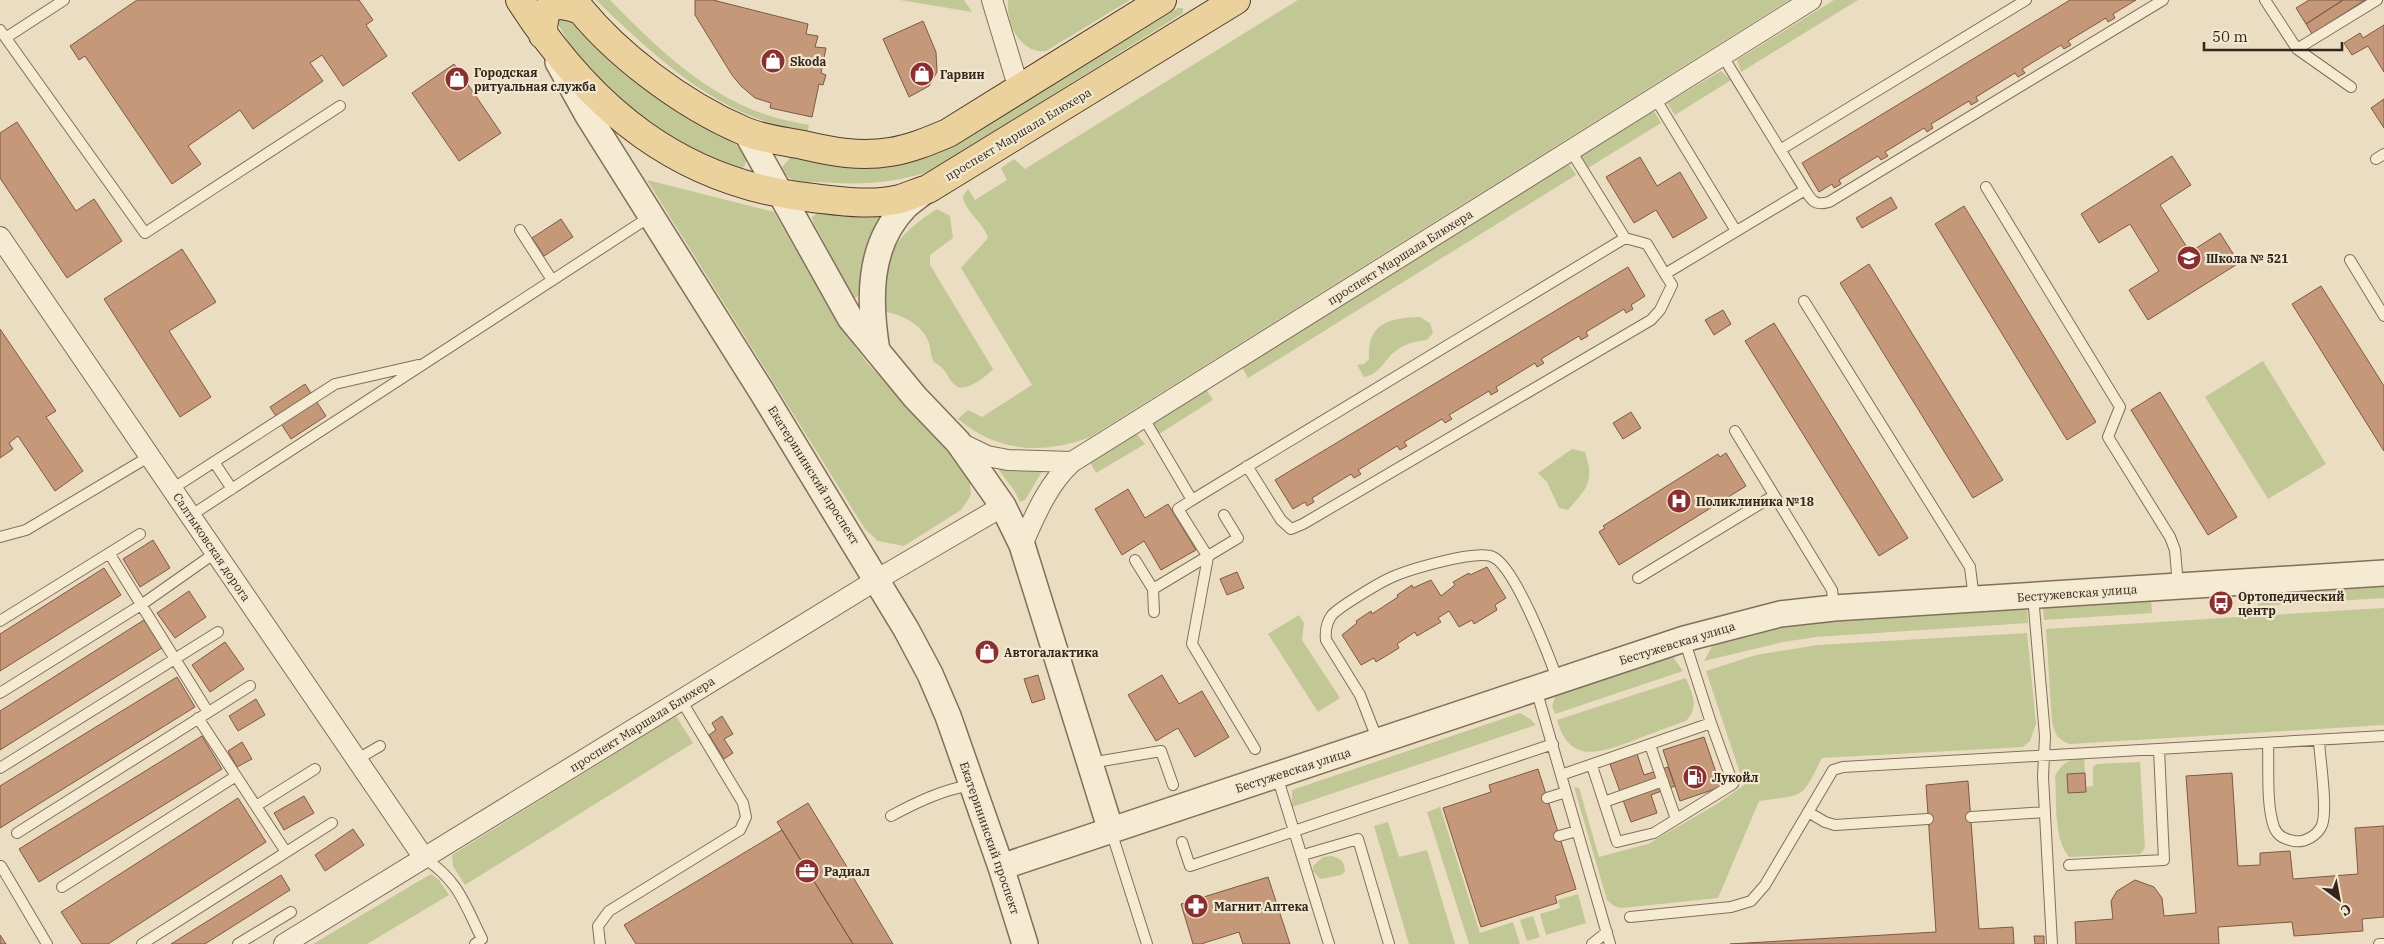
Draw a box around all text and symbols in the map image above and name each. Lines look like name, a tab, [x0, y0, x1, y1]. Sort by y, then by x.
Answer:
scale bar	[2204, 20, 2342, 52]
text: 50 m	[2212, 27, 2248, 46]
shop icon: Skoda	[760, 48, 786, 74]
place label: Skoda	[790, 54, 826, 69]
shop icon: Гарвин	[909, 61, 935, 87]
place label: Городская ритуальная служба	[474, 65, 596, 94]
shop icon: Городская ритуальная служба	[444, 66, 470, 92]
place label: Гарвин	[940, 67, 985, 82]
street label: проспект Маршала Блюхера	[942, 84, 1094, 184]
street label: проспект Маршала Блюхера	[1325, 206, 1476, 308]
school or university icon: Школа № 521	[2176, 245, 2202, 271]
place label: Школа № 521	[2206, 251, 2288, 266]
street label: Екатерининский проспект	[765, 403, 863, 547]
hospital icon: Поликлиника №18	[1666, 488, 1692, 514]
street label: Салтыковская дорога	[170, 490, 254, 605]
place label: Поликлиника №18	[1696, 494, 1814, 509]
street label: Бестужевская улица	[2016, 581, 2138, 605]
place label: Ортопедический центр	[2238, 589, 2344, 618]
bus stop icon: Ортопедический центр	[2208, 590, 2234, 616]
street label: Бестужевская улица	[1617, 618, 1737, 668]
shop icon: Автогалактика	[974, 639, 1000, 665]
place label: Автогалактика	[1004, 645, 1099, 660]
street label: проспект Маршала Блюхера	[567, 673, 718, 775]
street label: Бестужевская улица	[1233, 744, 1353, 796]
street label: Екатерининский проспект	[957, 760, 1023, 916]
fuel station icon: Лукойл	[1682, 764, 1708, 790]
place label: Лукойл	[1712, 770, 1759, 785]
office icon: Радиал	[794, 858, 820, 884]
place label: Радиал	[824, 864, 870, 879]
north arrow	[2314, 874, 2364, 924]
pharmacy icon: Магнит Аптека	[1183, 893, 1209, 919]
place label: Магнит Аптека	[1214, 899, 1309, 914]
text: С	[2337, 900, 2355, 920]

